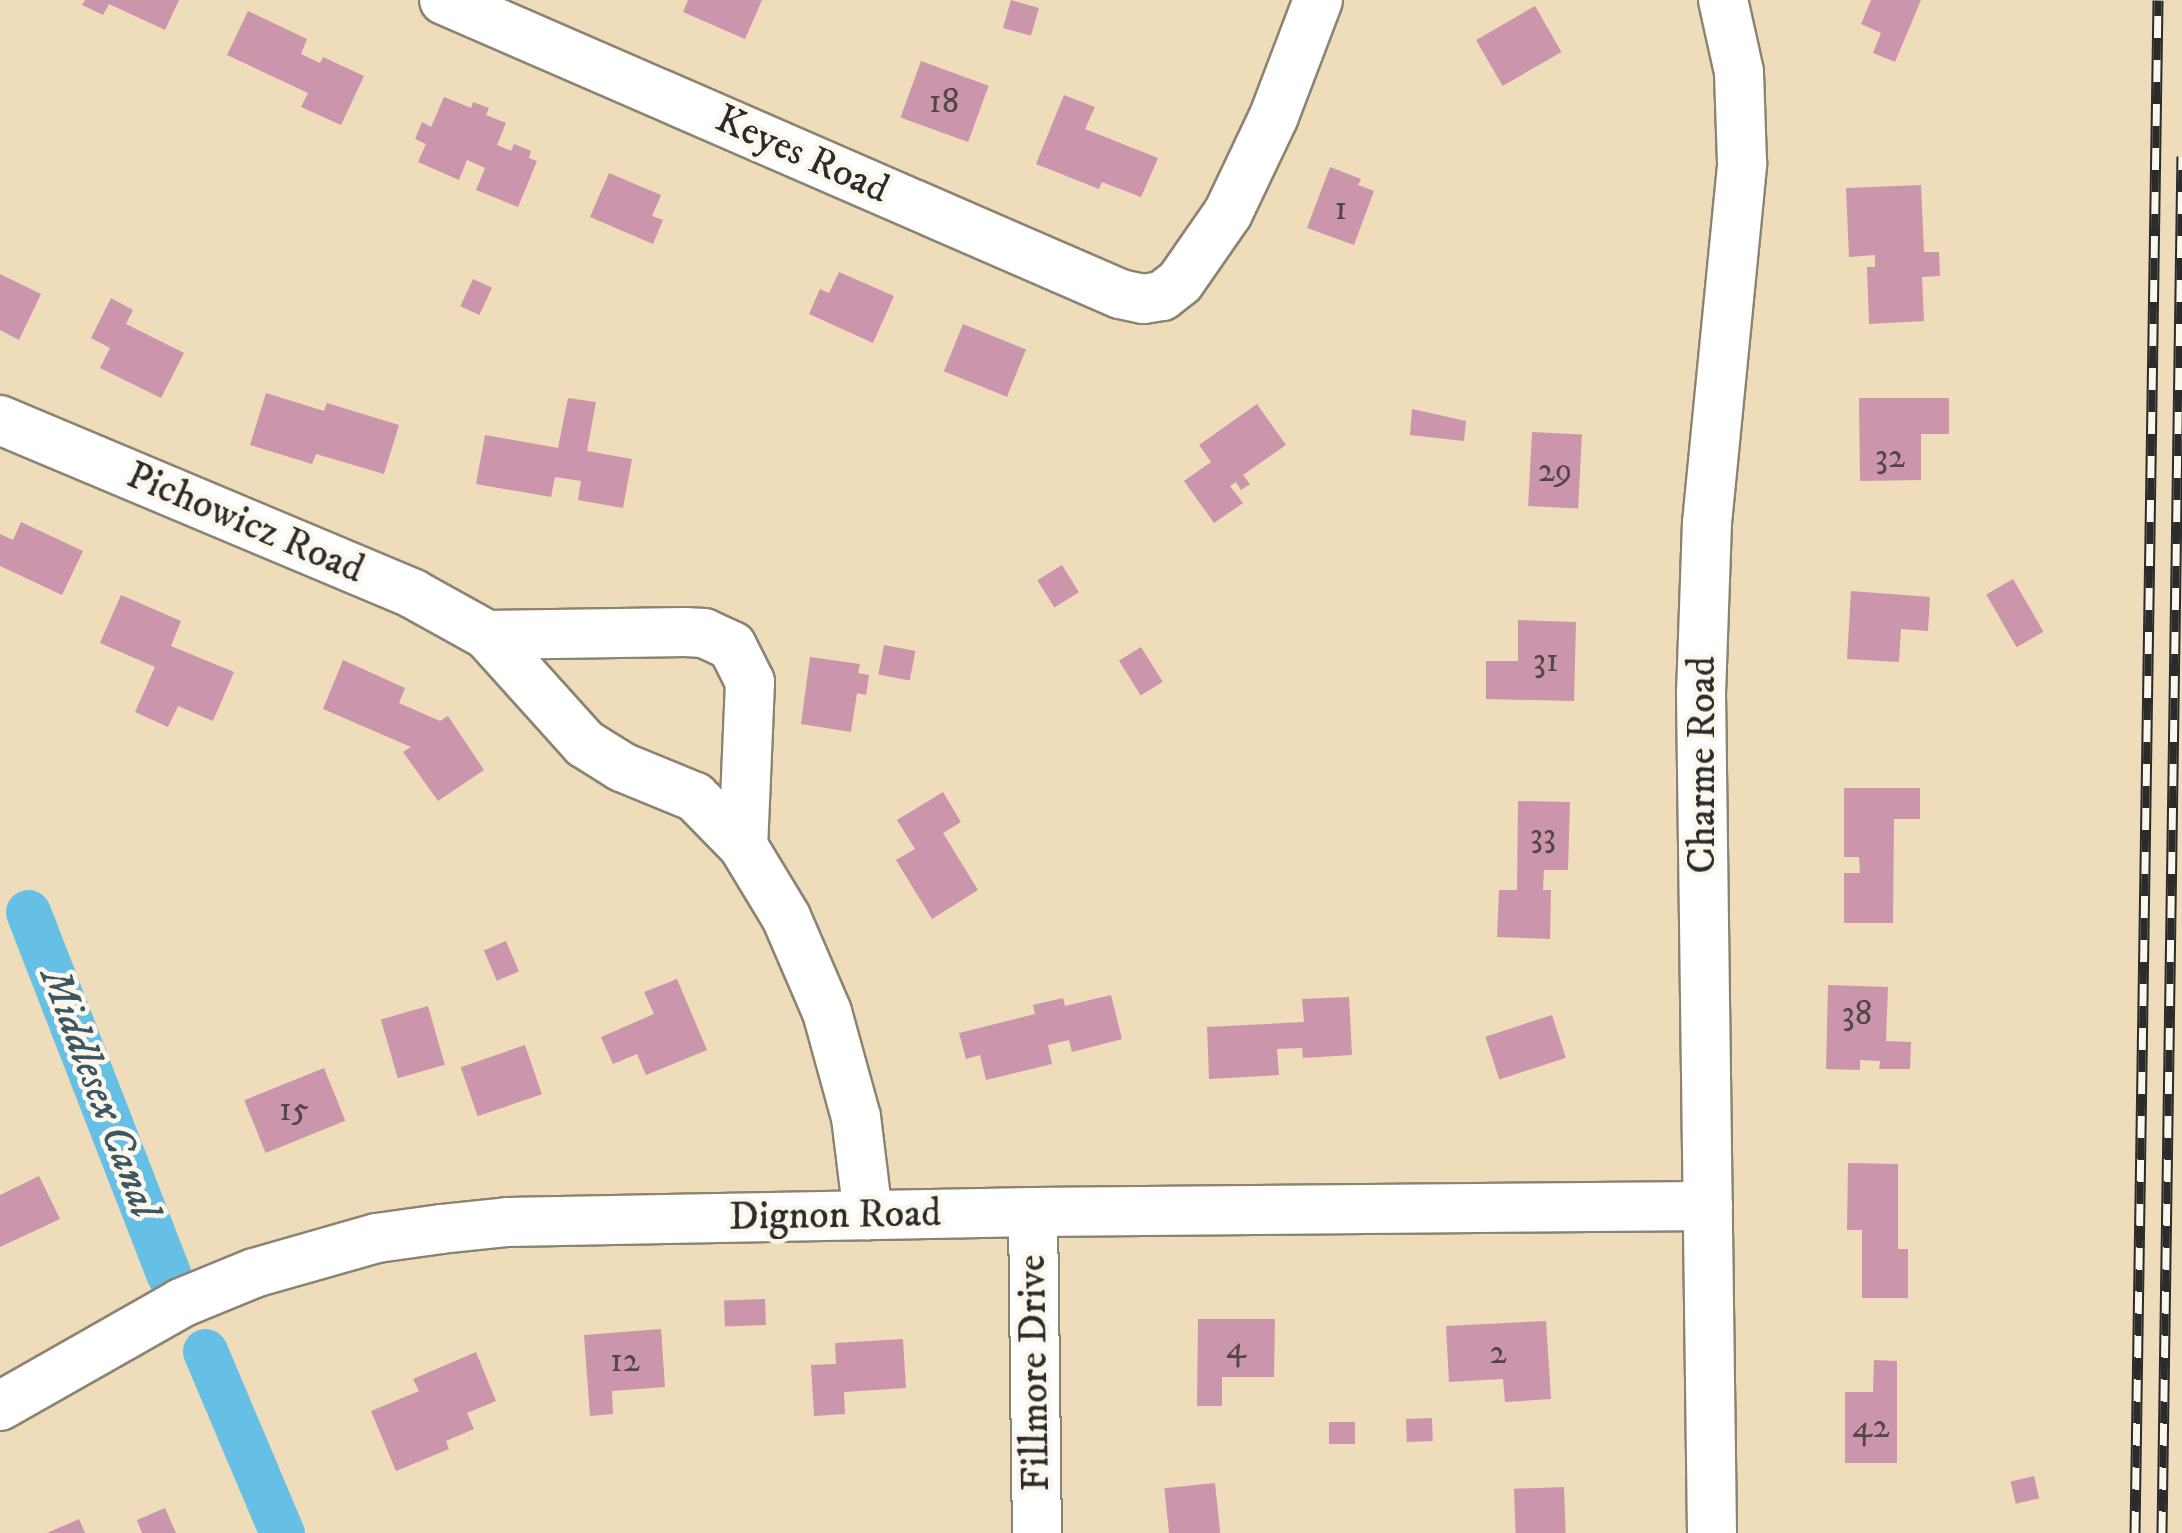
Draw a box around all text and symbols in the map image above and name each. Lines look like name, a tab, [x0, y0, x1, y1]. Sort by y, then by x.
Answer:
house number: 18	[929, 81, 959, 123]
street label: Keyes Road	[708, 96, 896, 214]
house number: 1	[1335, 188, 1347, 230]
house number: 32	[1875, 436, 1905, 478]
house number: 29	[1538, 450, 1572, 492]
street label: Pichowicz Road	[119, 452, 371, 594]
house number: 31	[1533, 640, 1559, 682]
street label: Charme Road	[1679, 656, 1727, 874]
house number: 33	[1530, 815, 1556, 857]
water label: Middlesex Canal	[28, 961, 170, 1225]
house number: 38	[1842, 993, 1872, 1035]
house number: 15	[279, 1089, 309, 1131]
street label: Dignon Road	[729, 1190, 941, 1242]
street label: Fillmore Drive	[1009, 1254, 1061, 1492]
house number: 4	[1226, 1327, 1246, 1369]
house number: 2	[1489, 1332, 1507, 1374]
house number: 12	[610, 1340, 640, 1382]
house number: 42	[1852, 1406, 1890, 1448]

